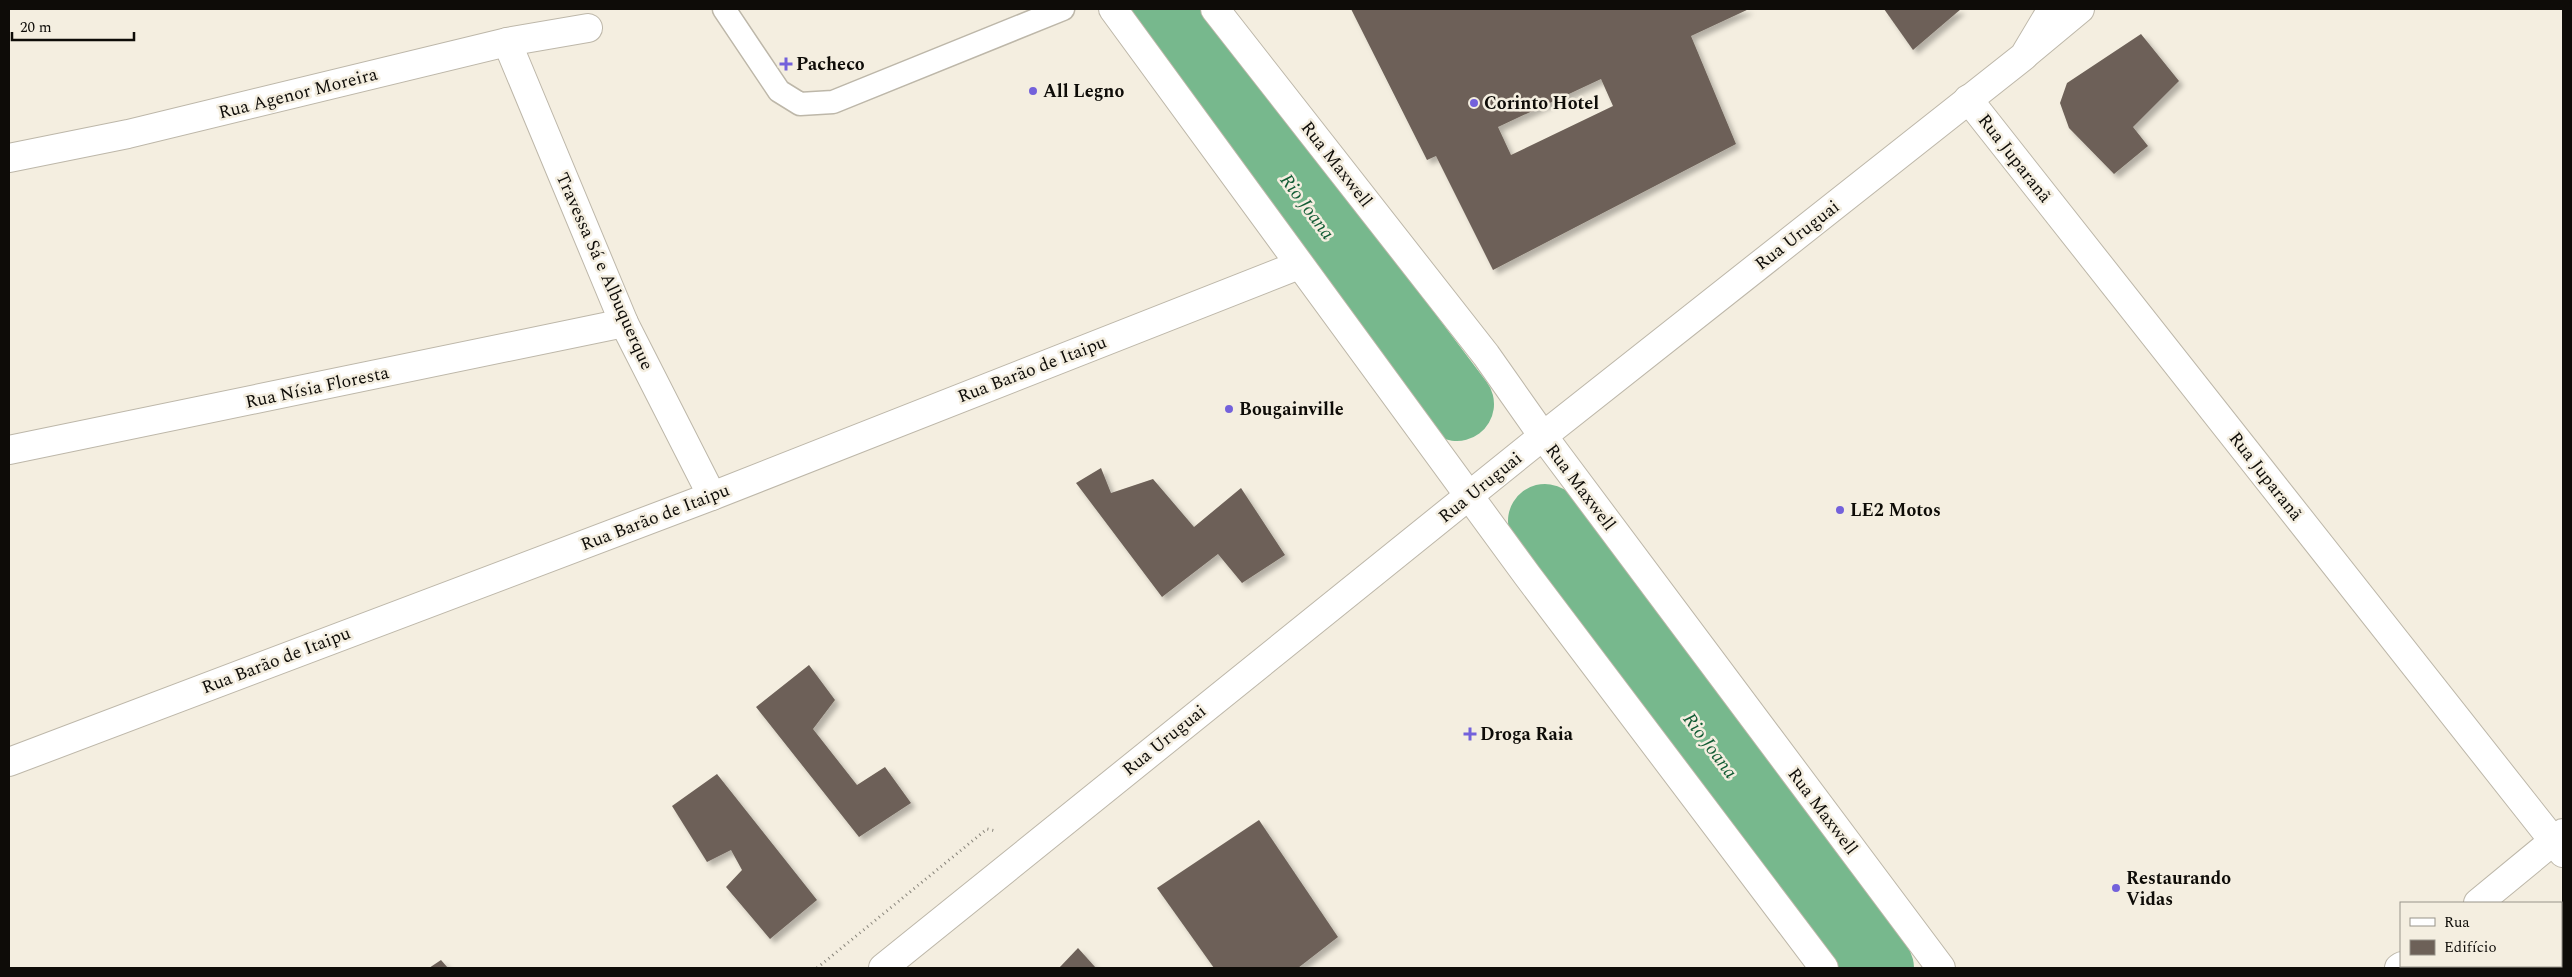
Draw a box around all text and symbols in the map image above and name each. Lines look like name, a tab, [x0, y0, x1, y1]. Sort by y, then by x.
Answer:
scale bar	[12, 10, 135, 42]
text: 20 m	[20, 16, 52, 39]
place label: Pacheco	[796, 51, 865, 78]
marker: Pacheco	[780, 58, 792, 70]
street label: Rua Agenor Moreira	[216, 61, 381, 126]
place label: All Legno	[1043, 78, 1124, 105]
marker: All Legno	[1027, 85, 1039, 97]
place label: Corinto Hotel	[1484, 90, 1599, 117]
marker: Corinto Hotel	[1468, 97, 1480, 109]
street label: Rua Juparanã	[1971, 108, 2058, 209]
street label: Rua Maxwell	[1294, 115, 1379, 213]
street label: Travessa Sá e Albuquerque	[549, 168, 660, 374]
water label: Rio Joana	[1272, 168, 1342, 246]
street label: Rua Uruguai	[1749, 194, 1845, 277]
street label: Rua Barão de Itaipu	[954, 329, 1111, 410]
street label: Rua Nísia Floresta	[243, 359, 392, 416]
place label: Bougainville	[1239, 396, 1344, 423]
marker: Bougainville	[1223, 403, 1235, 415]
street label: Rua Juparanã	[2222, 426, 2309, 527]
street label: Rua Maxwell	[1539, 438, 1622, 537]
street label: Rua Uruguai	[1433, 445, 1528, 530]
street label: Rua Barão de Itaipu	[577, 477, 734, 558]
place label: LE2 Motos	[1850, 497, 1941, 524]
marker: LE2 Motos	[1834, 504, 1846, 516]
street label: Rua Barão de Itaipu	[198, 620, 355, 701]
street label: Rua Uruguai	[1117, 698, 1212, 783]
water label: Rio Joana	[1675, 707, 1745, 785]
place label: Droga Raia	[1480, 721, 1574, 748]
marker: Droga Raia	[1464, 728, 1476, 740]
street label: Rua Maxwell	[1781, 762, 1864, 861]
place label: Restaurando Vidas	[2126, 865, 2231, 913]
marker: Restaurando Vidas	[2110, 882, 2122, 894]
legend	[2400, 902, 2562, 967]
text: Rua	[2444, 911, 2470, 934]
text: Edifício	[2444, 936, 2497, 959]

